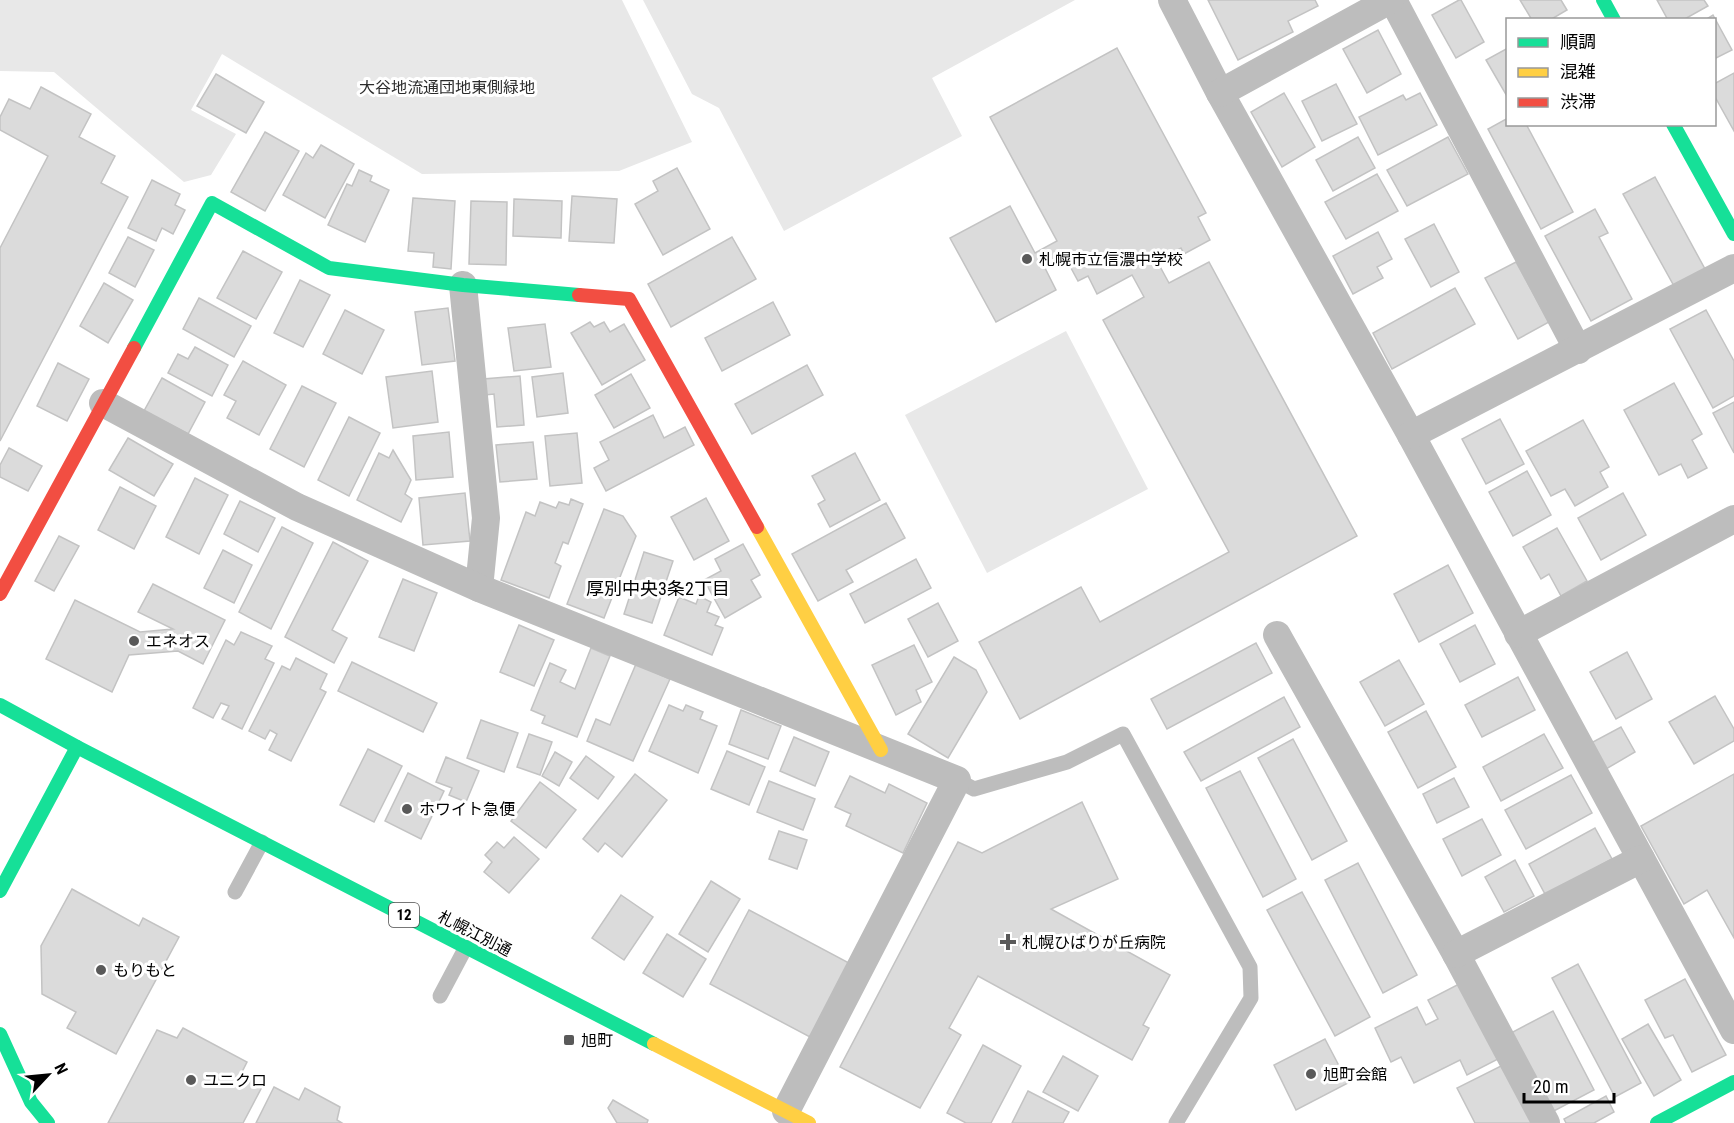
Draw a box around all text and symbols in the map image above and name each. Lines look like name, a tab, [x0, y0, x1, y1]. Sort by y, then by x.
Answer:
legend	[1506, 18, 1716, 126]
text: 順調	[1560, 31, 1596, 52]
text: 混雑	[1560, 61, 1596, 82]
park label: 大谷地流通団地東側緑地	[359, 78, 535, 97]
text: 渋滞	[1560, 91, 1596, 112]
place label: 札幌市立信濃中学校	[1039, 250, 1183, 269]
marker: 札幌市立信濃中学校	[1020, 252, 1034, 266]
district label: 厚別中央3条2丁目	[586, 578, 730, 599]
place label: エネオス	[146, 632, 210, 651]
marker: エネオス	[127, 634, 141, 648]
place label: ホワイト急便	[419, 800, 515, 819]
marker: ホワイト急便	[400, 802, 414, 816]
road number: 12	[389, 903, 419, 927]
street label: 札幌江別通	[435, 907, 515, 960]
marker: 札幌ひばりが丘病院	[999, 933, 1017, 951]
place label: 札幌ひばりが丘病院	[1022, 933, 1166, 952]
place label: もりもと	[113, 961, 177, 980]
marker: もりもと	[94, 963, 108, 977]
place label: 旭町	[581, 1031, 613, 1050]
marker: 旭町	[562, 1033, 576, 1047]
north arrow	[18, 1045, 78, 1105]
text: N	[50, 1060, 72, 1077]
place label: 旭町会館	[1323, 1065, 1387, 1084]
scale bar	[1524, 1066, 1614, 1104]
marker: 旭町会館	[1304, 1067, 1318, 1081]
place label: ユニクロ	[203, 1071, 267, 1090]
marker: ユニクロ	[184, 1073, 198, 1087]
text: 20 m	[1533, 1076, 1568, 1097]

